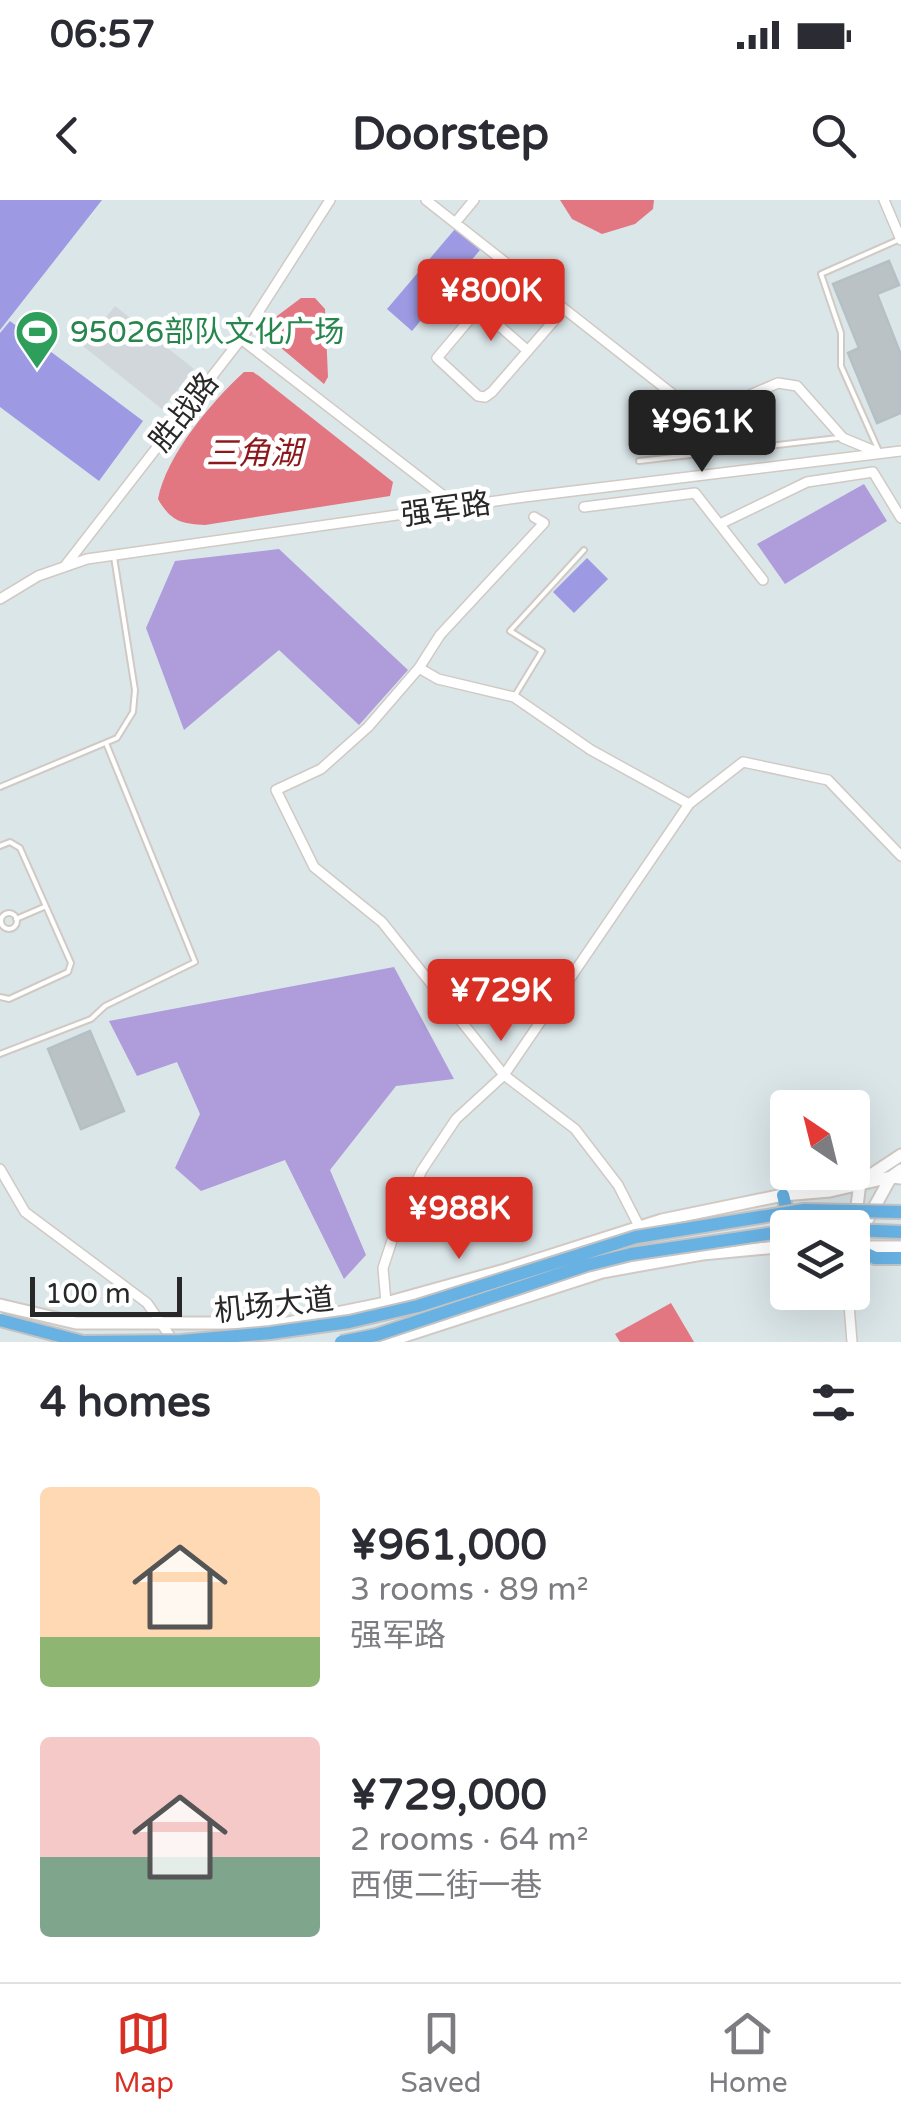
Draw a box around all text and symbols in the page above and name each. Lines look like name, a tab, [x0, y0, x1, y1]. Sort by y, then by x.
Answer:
text: 06:57	[50, 12, 155, 58]
icon: back	[40, 108, 95, 163]
text: Doorstep	[352, 108, 549, 162]
icon: search	[806, 108, 861, 163]
pin: ¥800K	[421, 259, 561, 344]
text: ¥800K	[440, 272, 542, 310]
sports icon: 95026部队文化广场	[14, 309, 60, 370]
place label: 95026部队文化广场	[70, 314, 344, 351]
street label: 胜战路	[142, 365, 227, 459]
pin: ¥961K	[632, 390, 772, 475]
text: ¥961K	[651, 403, 753, 441]
water label: 三角湖	[206, 435, 307, 473]
street label: 强军路	[399, 485, 493, 534]
pin: ¥729K	[431, 959, 571, 1044]
text: ¥729K	[450, 972, 552, 1010]
north arrow	[770, 1090, 870, 1190]
map controls	[770, 1090, 870, 1310]
pin: ¥988K	[389, 1177, 529, 1262]
text: ¥988K	[408, 1190, 510, 1228]
button: layers	[770, 1210, 870, 1310]
scale bar	[30, 1272, 182, 1316]
text: 100 m	[45, 1277, 131, 1311]
street label: 机场大道	[212, 1281, 336, 1330]
icon: filters	[806, 1375, 861, 1430]
text: 4 homes	[40, 1377, 211, 1428]
text: ¥961,000	[350, 1520, 547, 1571]
icon: home	[120, 1527, 240, 1647]
text: 3 rooms · 89 m²	[350, 1571, 589, 1609]
text: 强军路	[350, 1617, 446, 1655]
text: ¥729,000	[350, 1770, 547, 1821]
icon: home	[120, 1777, 240, 1897]
text: 2 rooms · 64 m²	[350, 1821, 589, 1859]
text: 西便二街一巷	[350, 1867, 542, 1905]
tab: Map	[113, 2006, 174, 2100]
tab: Saved	[401, 2006, 482, 2100]
tab: Home	[708, 2006, 788, 2100]

